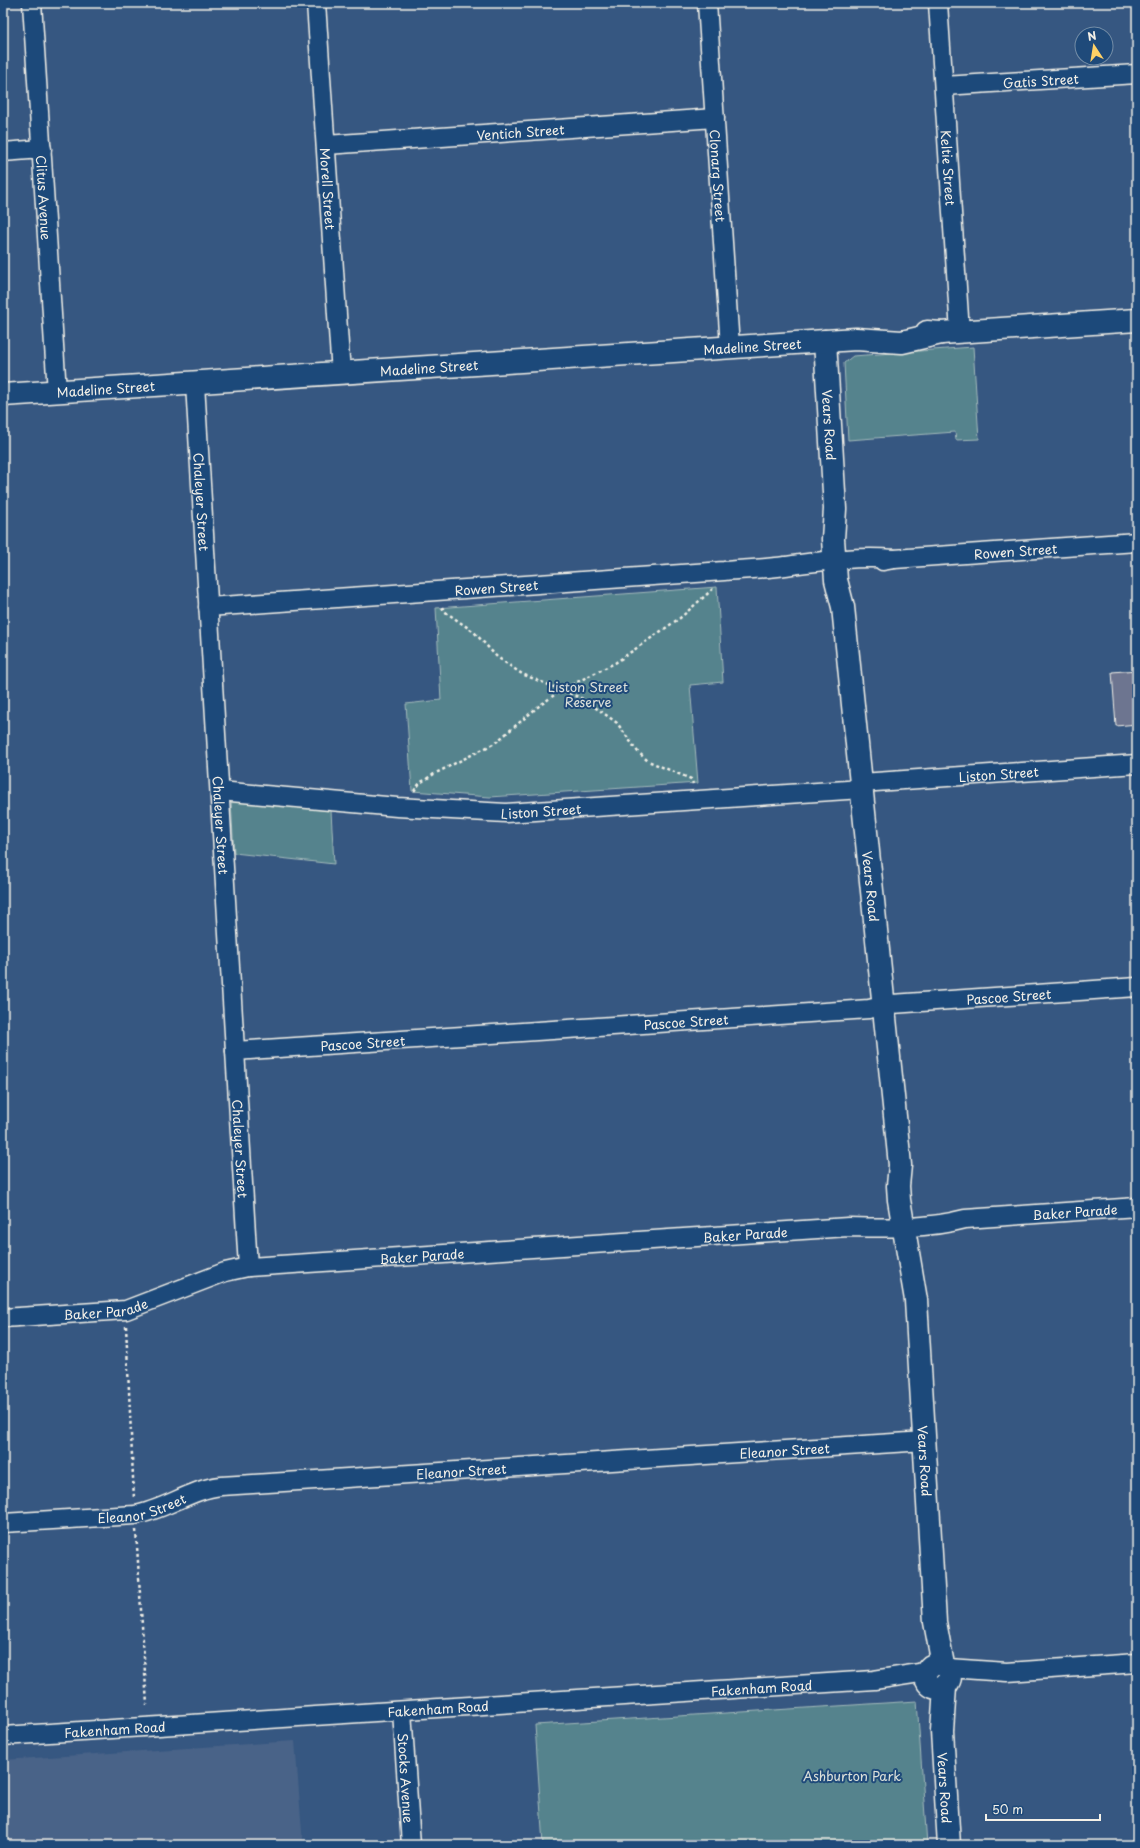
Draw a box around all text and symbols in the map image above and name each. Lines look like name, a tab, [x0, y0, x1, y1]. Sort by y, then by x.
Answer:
north arrow	[1074, 26, 1114, 66]
text: N	[1086, 26, 1098, 45]
street label: Gatis Street	[1002, 68, 1079, 92]
street label: Ventich Street	[476, 119, 565, 144]
street label: Clonarg Street	[706, 129, 731, 223]
street label: Keltie Street	[937, 129, 961, 206]
street label: Morell Street	[316, 147, 341, 230]
street label: Clitus Avenue	[32, 155, 57, 241]
street label: Madeline Street	[703, 333, 802, 359]
street label: Madeline Street	[379, 354, 479, 380]
street label: Madeline Street	[56, 376, 156, 401]
street label: Vears Road	[818, 389, 842, 461]
street label: Chaleyer Street	[190, 452, 215, 552]
street label: Rowen Street	[973, 538, 1058, 563]
street label: Rowen Street	[454, 574, 539, 599]
park label: Liston Street Reserve	[548, 677, 628, 711]
street label: Liston Street	[958, 761, 1039, 786]
street label: Chaleyer Street	[209, 775, 234, 875]
street label: Liston Street	[500, 798, 582, 823]
street label: Vears Road	[858, 850, 885, 923]
street label: Pascoe Street	[966, 983, 1052, 1008]
street label: Pascoe Street	[643, 1009, 729, 1033]
street label: Pascoe Street	[320, 1030, 406, 1055]
street label: Chaleyer Street	[228, 1099, 253, 1198]
street label: Baker Parade	[1032, 1199, 1118, 1224]
street label: Baker Parade	[702, 1222, 788, 1246]
street label: Baker Parade	[379, 1243, 465, 1268]
street label: Baker Parade	[63, 1293, 150, 1324]
street label: Vears Road	[914, 1425, 937, 1497]
street label: Eleanor Street	[739, 1438, 830, 1462]
street label: Eleanor Street	[415, 1458, 507, 1483]
street label: Eleanor Street	[97, 1488, 189, 1527]
street label: Fakenham Road	[710, 1674, 813, 1700]
street label: Fakenham Road	[387, 1695, 489, 1721]
street label: Fakenham Road	[63, 1716, 166, 1742]
street label: Stocks Avenue	[394, 1732, 419, 1824]
street label: Vears Road	[934, 1752, 957, 1824]
park label: Ashburton Park	[803, 1766, 901, 1785]
scale bar	[986, 1796, 1100, 1822]
text: 50 m	[992, 1800, 1023, 1818]

